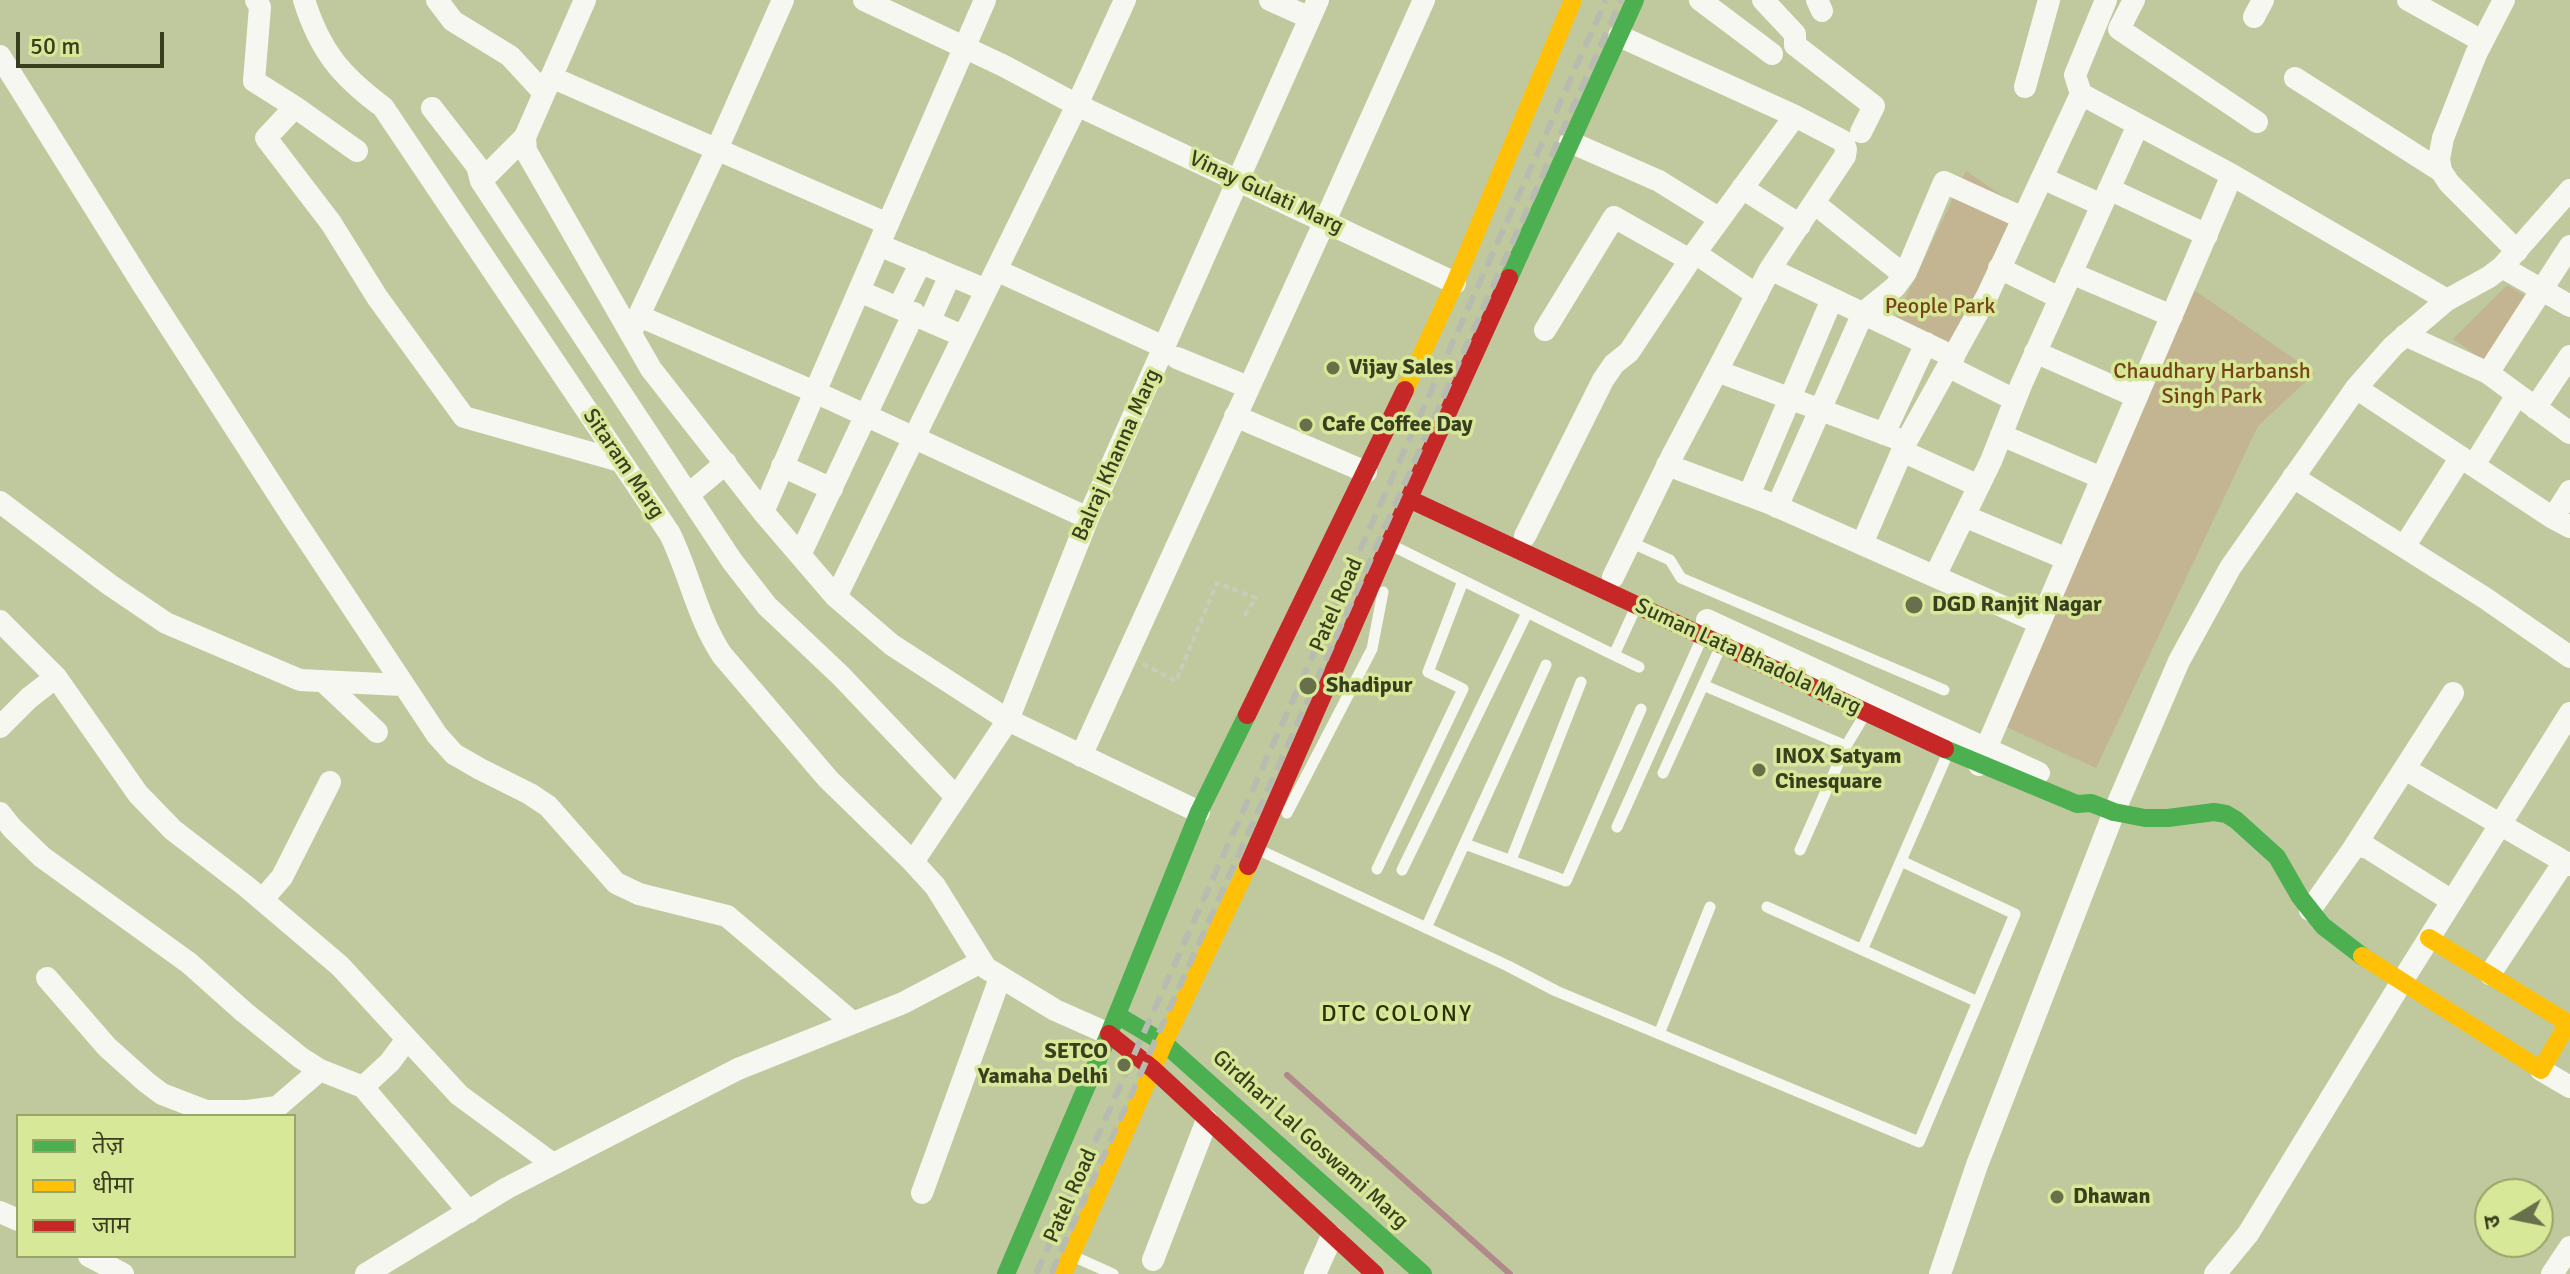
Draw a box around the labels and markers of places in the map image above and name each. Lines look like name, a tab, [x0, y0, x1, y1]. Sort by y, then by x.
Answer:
place label: Vijay Sales	[1349, 355, 1453, 381]
marker: Vijay Sales	[1324, 359, 1342, 377]
place label: Cafe Coffee Day	[1322, 412, 1473, 438]
marker: Cafe Coffee Day	[1297, 416, 1315, 434]
place label: DGD Ranjit Nagar	[1932, 592, 2102, 618]
marker: DGD Ranjit Nagar	[1903, 594, 1925, 616]
place label: Shadipur	[1326, 673, 1412, 699]
marker: Shadipur	[1297, 675, 1319, 697]
place label: INOX Satyam Cinesquare	[1775, 744, 1901, 796]
marker: INOX Satyam Cinesquare	[1750, 761, 1768, 779]
place label: SETCO Yamaha Delhi	[978, 1039, 1108, 1090]
marker: SETCO Yamaha Delhi	[1115, 1056, 1133, 1074]
place label: Dhawan	[2073, 1184, 2151, 1210]
marker: Dhawan	[2048, 1188, 2066, 1206]

